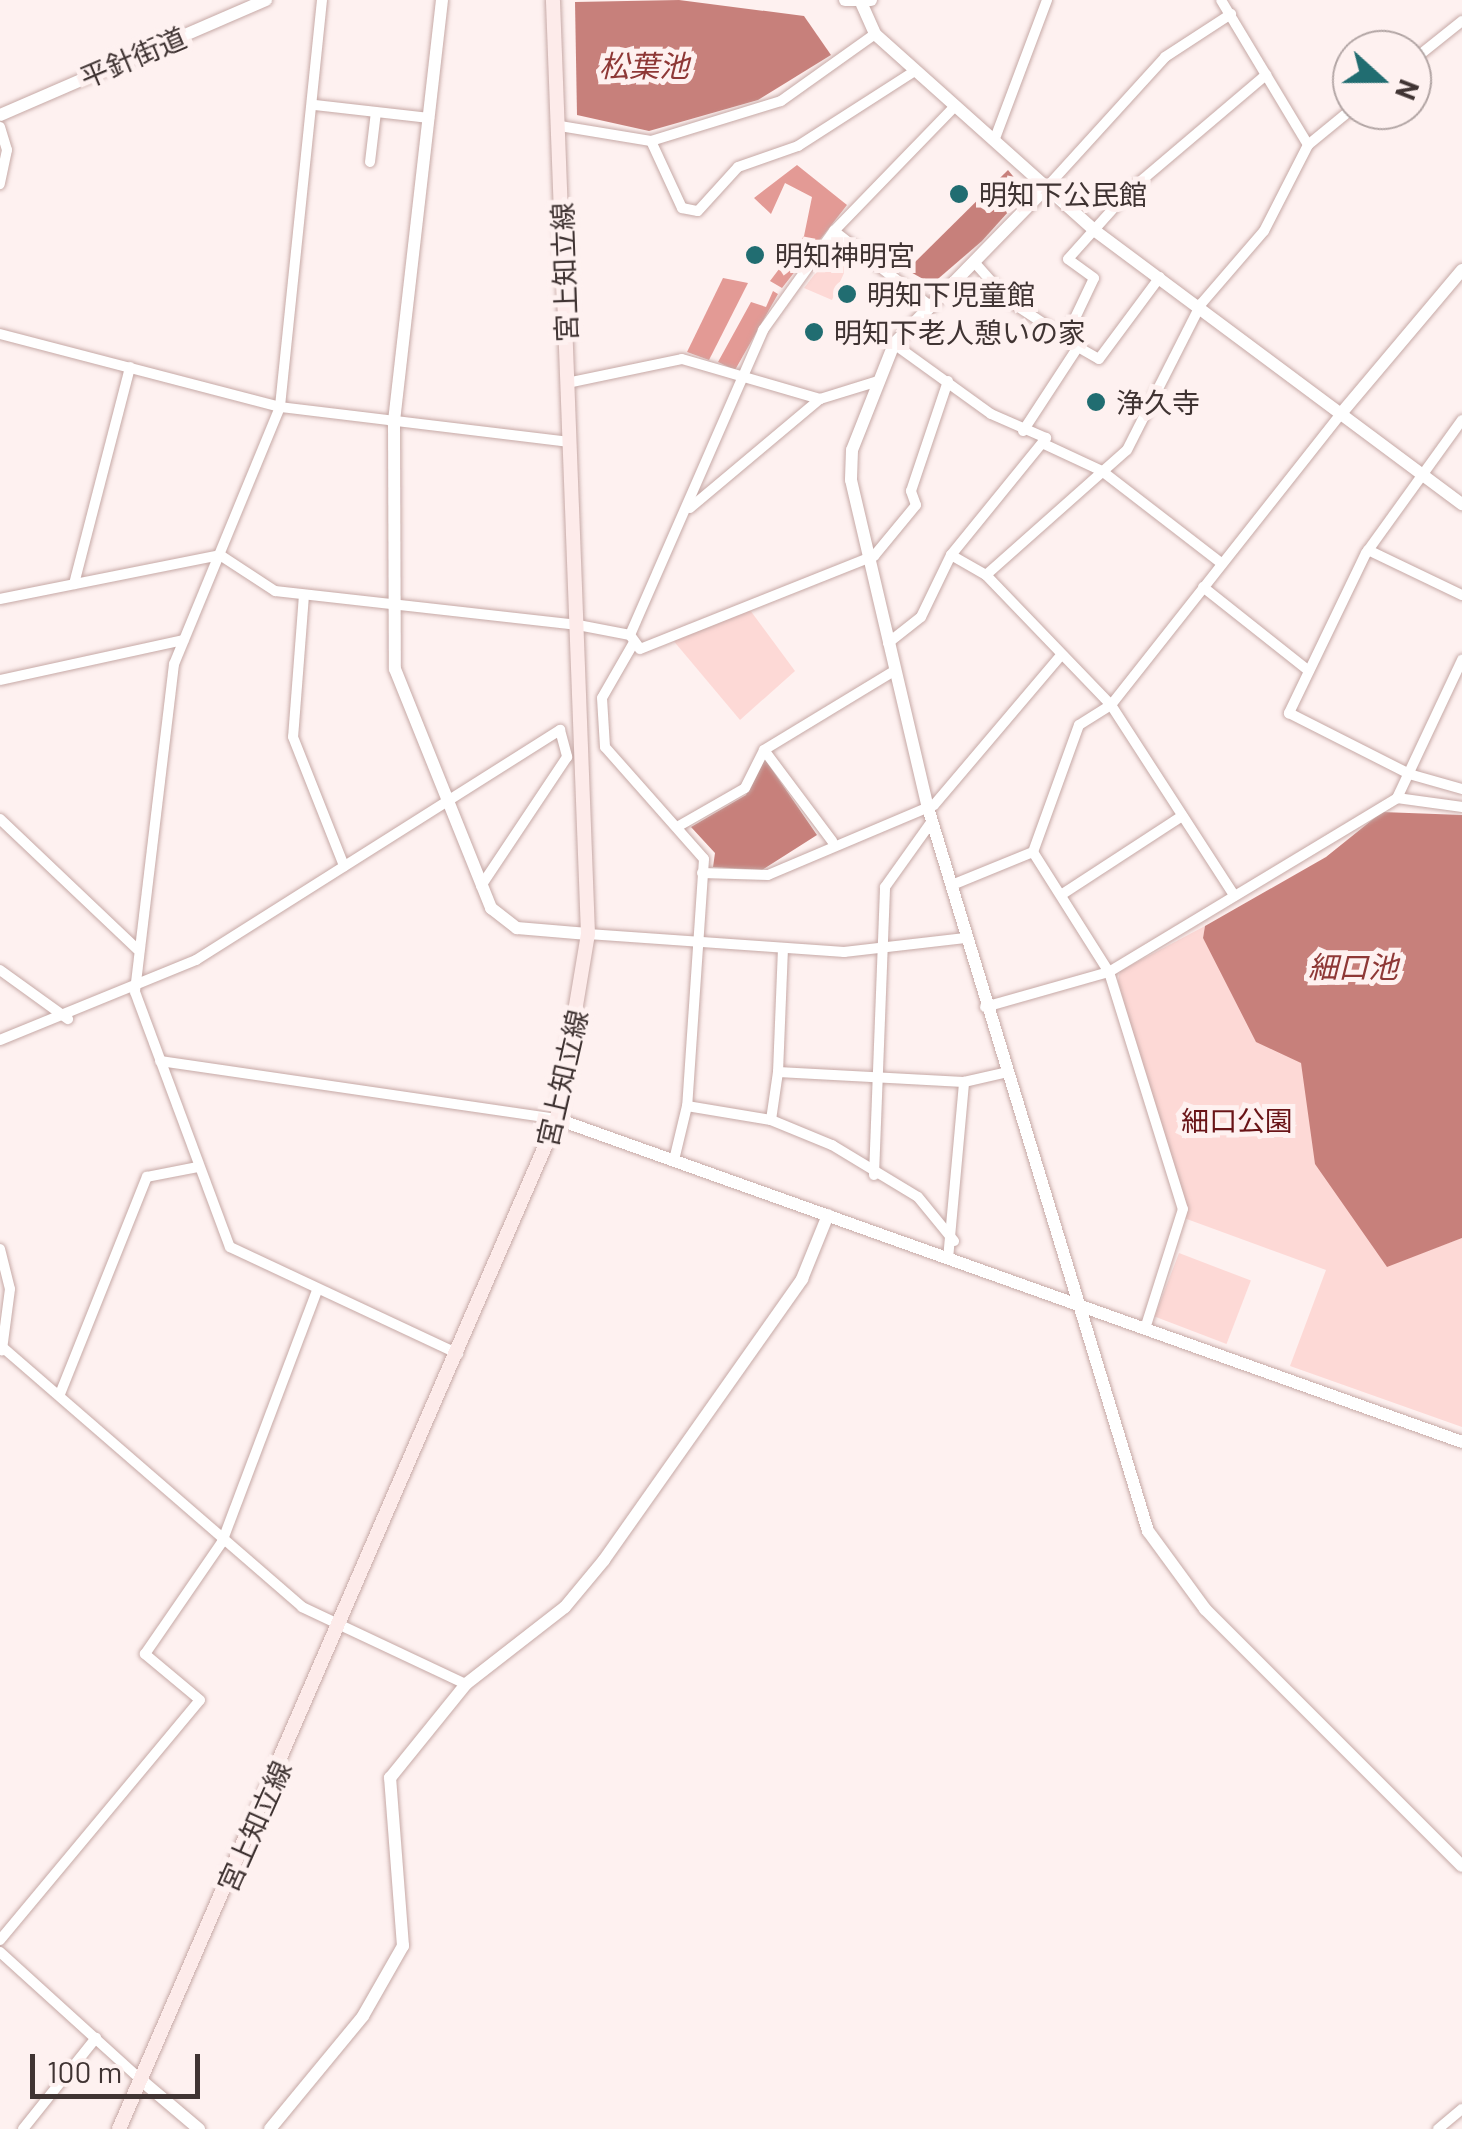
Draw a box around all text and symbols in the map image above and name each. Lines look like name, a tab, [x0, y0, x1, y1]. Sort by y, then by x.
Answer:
street label: 平針街道	[75, 20, 191, 94]
north arrow	[1332, 30, 1432, 130]
water label: 松葉池	[599, 47, 689, 83]
text: N	[1389, 75, 1427, 105]
place label: 明知下公民館	[979, 177, 1147, 211]
marker: 明知下公民館	[948, 183, 970, 205]
street label: 宮上知立線	[545, 201, 583, 343]
place label: 明知神明宮	[775, 238, 915, 272]
marker: 明知神明宮	[744, 244, 766, 266]
place label: 明知下児童館	[867, 277, 1035, 311]
marker: 明知下児童館	[836, 283, 858, 305]
place label: 明知下老人憩いの家	[834, 315, 1086, 349]
marker: 明知下老人憩いの家	[803, 321, 825, 343]
place label: 浄久寺	[1116, 385, 1200, 419]
marker: 浄久寺	[1085, 391, 1107, 413]
water label: 細口池	[1308, 948, 1398, 984]
street label: 宮上知立線	[530, 1006, 594, 1150]
park label: 細口公園	[1181, 1103, 1293, 1137]
street label: 宮上知立線	[210, 1755, 298, 1897]
scale bar	[35, 2034, 205, 2096]
text: 100 m	[47, 2053, 122, 2089]

